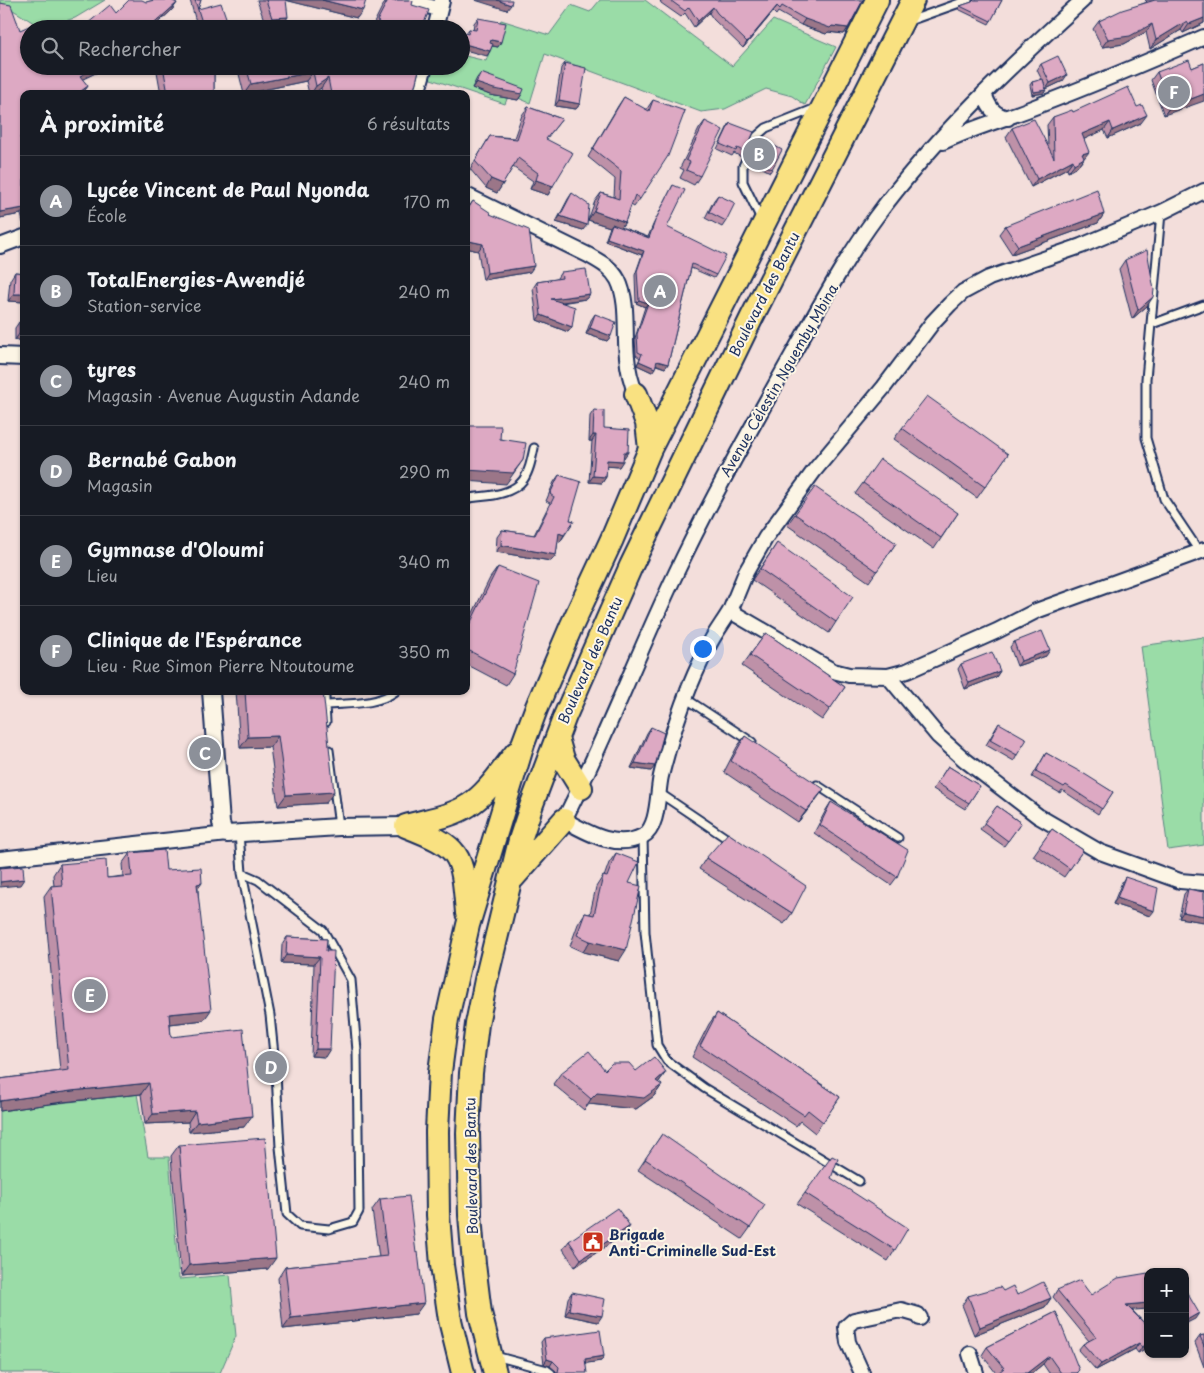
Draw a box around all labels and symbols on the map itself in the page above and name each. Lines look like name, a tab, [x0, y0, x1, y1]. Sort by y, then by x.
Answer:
pin: F	[1158, 73, 1190, 111]
pin: B	[743, 135, 775, 173]
street label: Boulevard des Bantu	[723, 228, 805, 360]
pin: A	[644, 272, 676, 310]
street label: Avenue Célestin Nguemby Mbina	[715, 279, 843, 480]
street label: Boulevard des Bantu	[552, 593, 628, 727]
your location	[690, 636, 716, 662]
pin: C	[189, 734, 221, 772]
pin: E	[74, 976, 106, 1014]
pin: D	[255, 1048, 287, 1086]
street label: Boulevard des Bantu	[459, 1097, 483, 1235]
place label: Brigade Anti-Criminelle Sud-Est	[609, 1224, 776, 1261]
public building icon: Brigade Anti-Criminelle Sud-Est	[581, 1230, 605, 1254]

